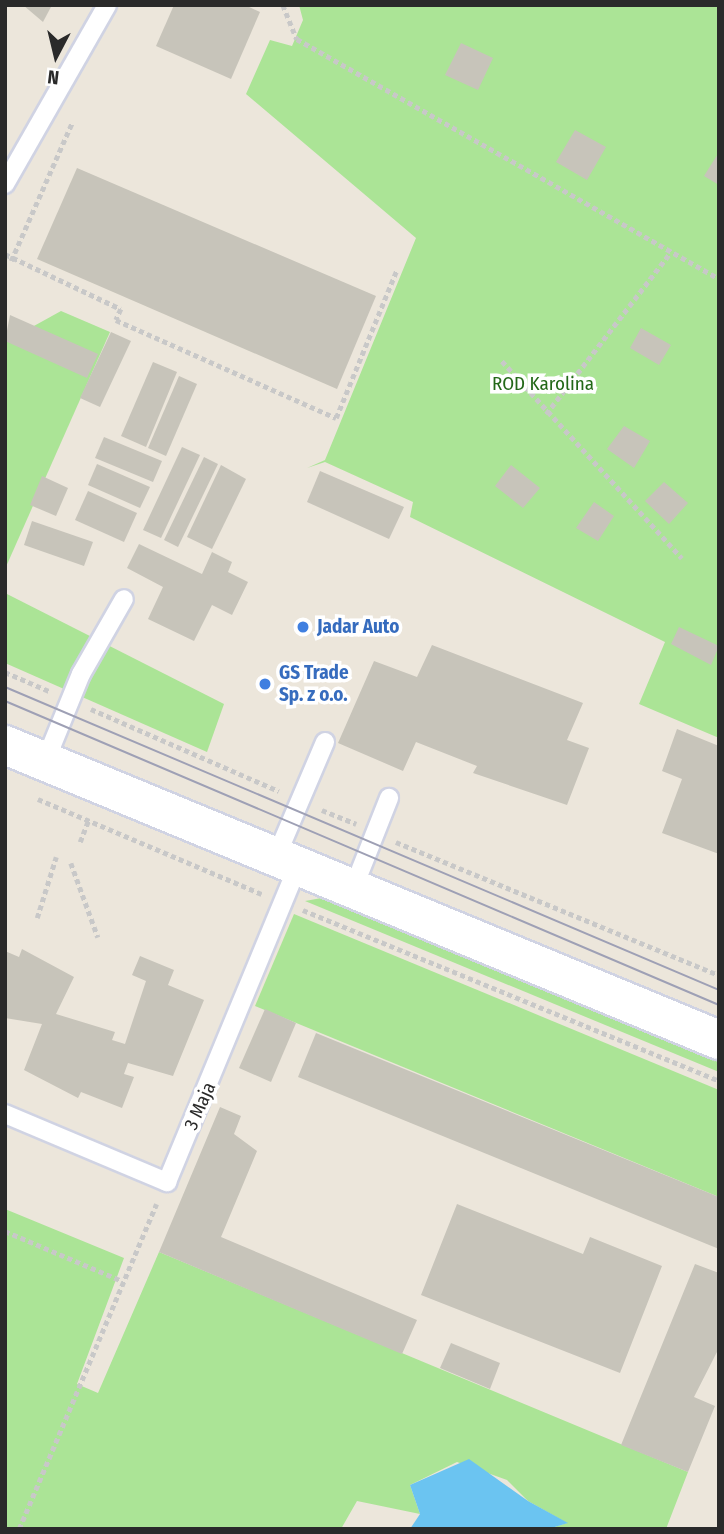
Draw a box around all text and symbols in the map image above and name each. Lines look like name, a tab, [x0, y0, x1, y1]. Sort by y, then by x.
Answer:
north arrow	[21, 21, 91, 91]
text: N	[46, 65, 60, 89]
park label: ROD Karolina	[492, 373, 594, 395]
place label: Jadar Auto	[317, 616, 399, 638]
marker: Jadar Auto	[295, 619, 311, 635]
place label: GS Trade Sp. z o.o.	[279, 662, 349, 706]
marker: GS Trade Sp. z o.o.	[257, 676, 273, 692]
street label: 3 Maja	[179, 1079, 221, 1133]

